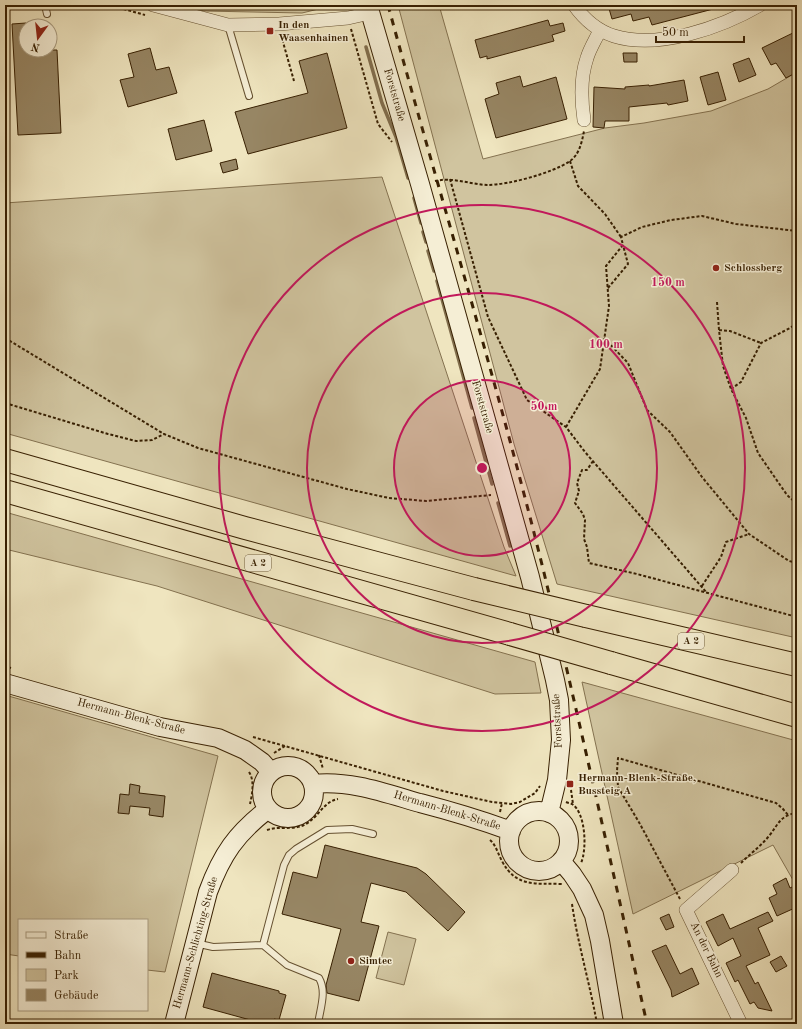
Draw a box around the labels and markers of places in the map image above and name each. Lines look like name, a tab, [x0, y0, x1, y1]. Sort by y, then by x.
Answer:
place label: In den Waasenhainen	[278, 20, 348, 44]
marker: In den Waasenhainen	[265, 26, 275, 36]
marker: Schlossberg	[711, 263, 721, 273]
place label: Schlossberg	[724, 263, 782, 274]
centre of rings	[475, 461, 489, 475]
place label: Hermann-Blenk-Straße, Bussteig A	[578, 773, 696, 797]
marker: Hermann-Blenk-Straße, Bussteig A	[565, 779, 575, 789]
marker: Simtec	[346, 956, 356, 966]
place label: Simtec	[359, 956, 392, 967]

